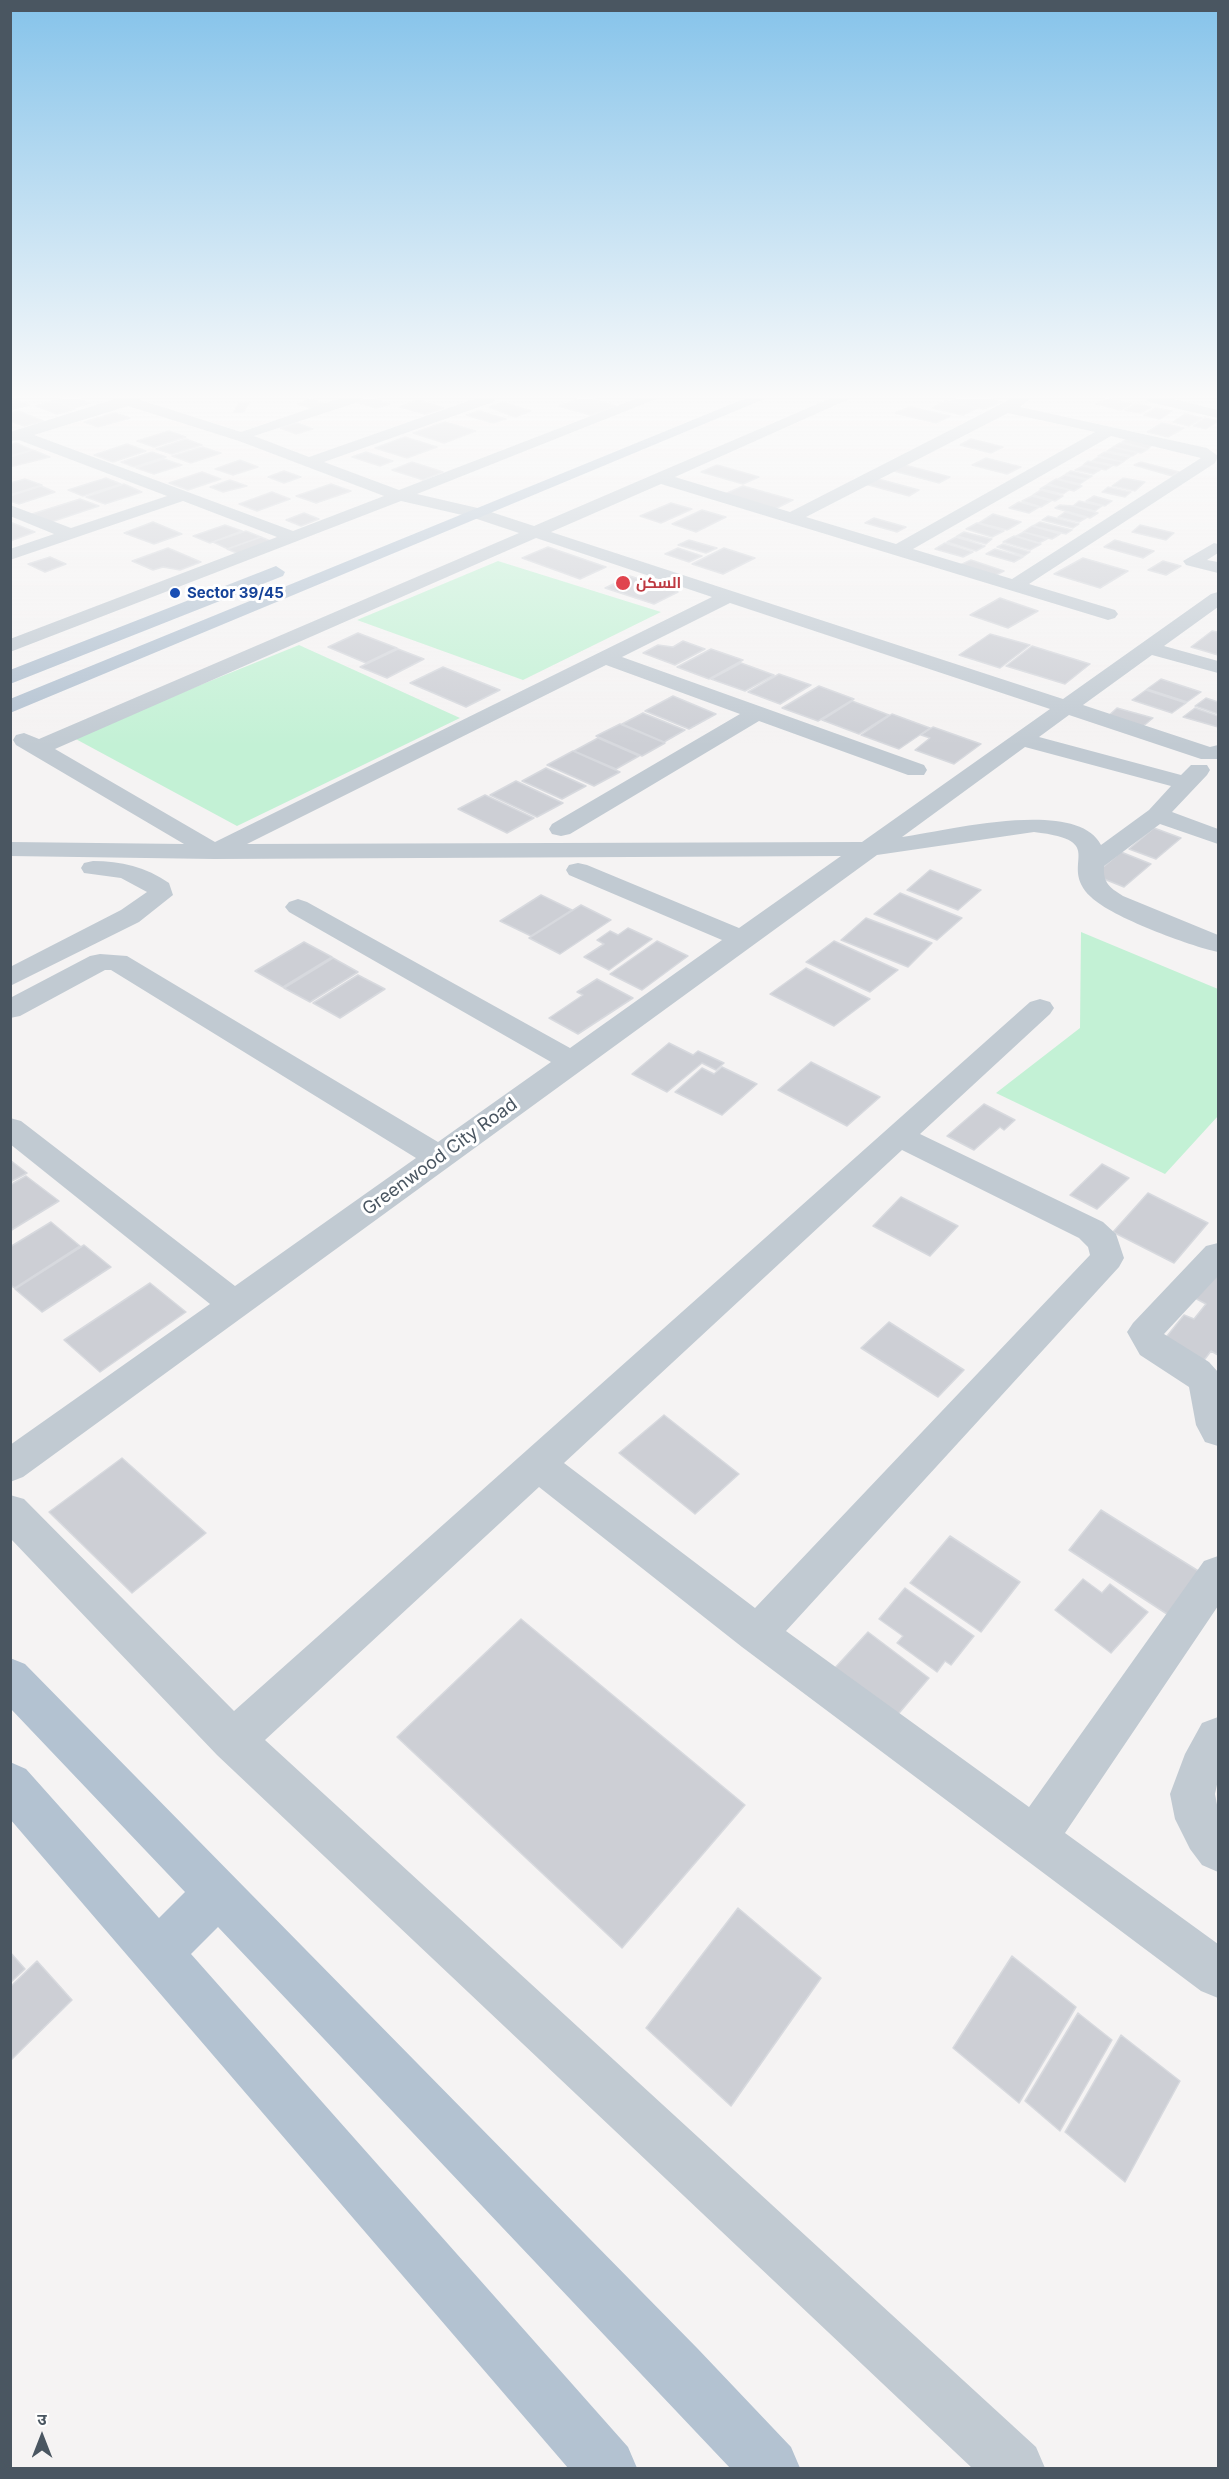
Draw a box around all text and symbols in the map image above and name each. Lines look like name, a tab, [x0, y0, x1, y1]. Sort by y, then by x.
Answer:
marker: السكن	[614, 574, 632, 592]
place label: السكن	[636, 574, 681, 592]
place label: Sector 39/45	[187, 584, 284, 602]
marker: Sector 39/45	[168, 586, 182, 600]
street label: Greenwood City Road	[358, 1094, 522, 1220]
north arrow	[12, 2407, 72, 2467]
text: उ	[37, 2409, 47, 2429]

